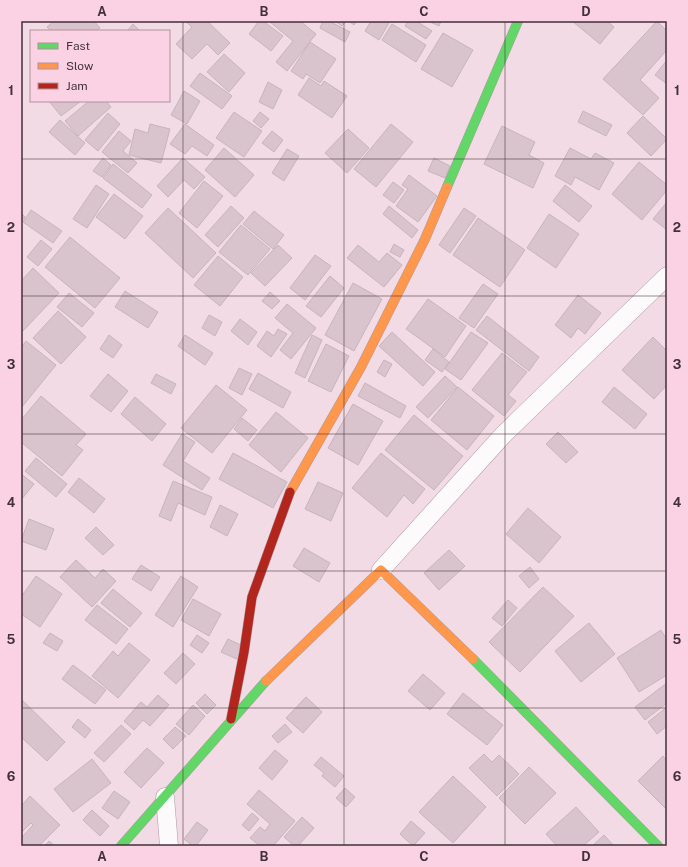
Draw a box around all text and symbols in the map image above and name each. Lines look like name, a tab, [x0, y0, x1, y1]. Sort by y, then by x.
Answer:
text: A	[97, 4, 107, 19]
text: B	[260, 4, 269, 19]
text: C	[419, 4, 429, 19]
text: D	[581, 4, 591, 19]
legend	[30, 30, 170, 102]
text: Fast	[66, 39, 91, 53]
text: Slow	[66, 59, 94, 73]
text: Jam	[66, 79, 88, 93]
text: 1	[8, 83, 14, 98]
text: 1	[674, 83, 680, 98]
text: 2	[7, 220, 15, 235]
text: 2	[673, 220, 681, 235]
text: 3	[7, 357, 16, 372]
text: 3	[673, 357, 682, 372]
text: 4	[7, 495, 16, 510]
text: 4	[673, 495, 682, 510]
text: 5	[7, 632, 16, 647]
text: 5	[673, 632, 682, 647]
text: 6	[7, 769, 16, 784]
text: 6	[673, 769, 682, 784]
text: A	[97, 849, 107, 864]
text: B	[260, 849, 269, 864]
text: C	[419, 849, 429, 864]
text: D	[581, 849, 591, 864]

